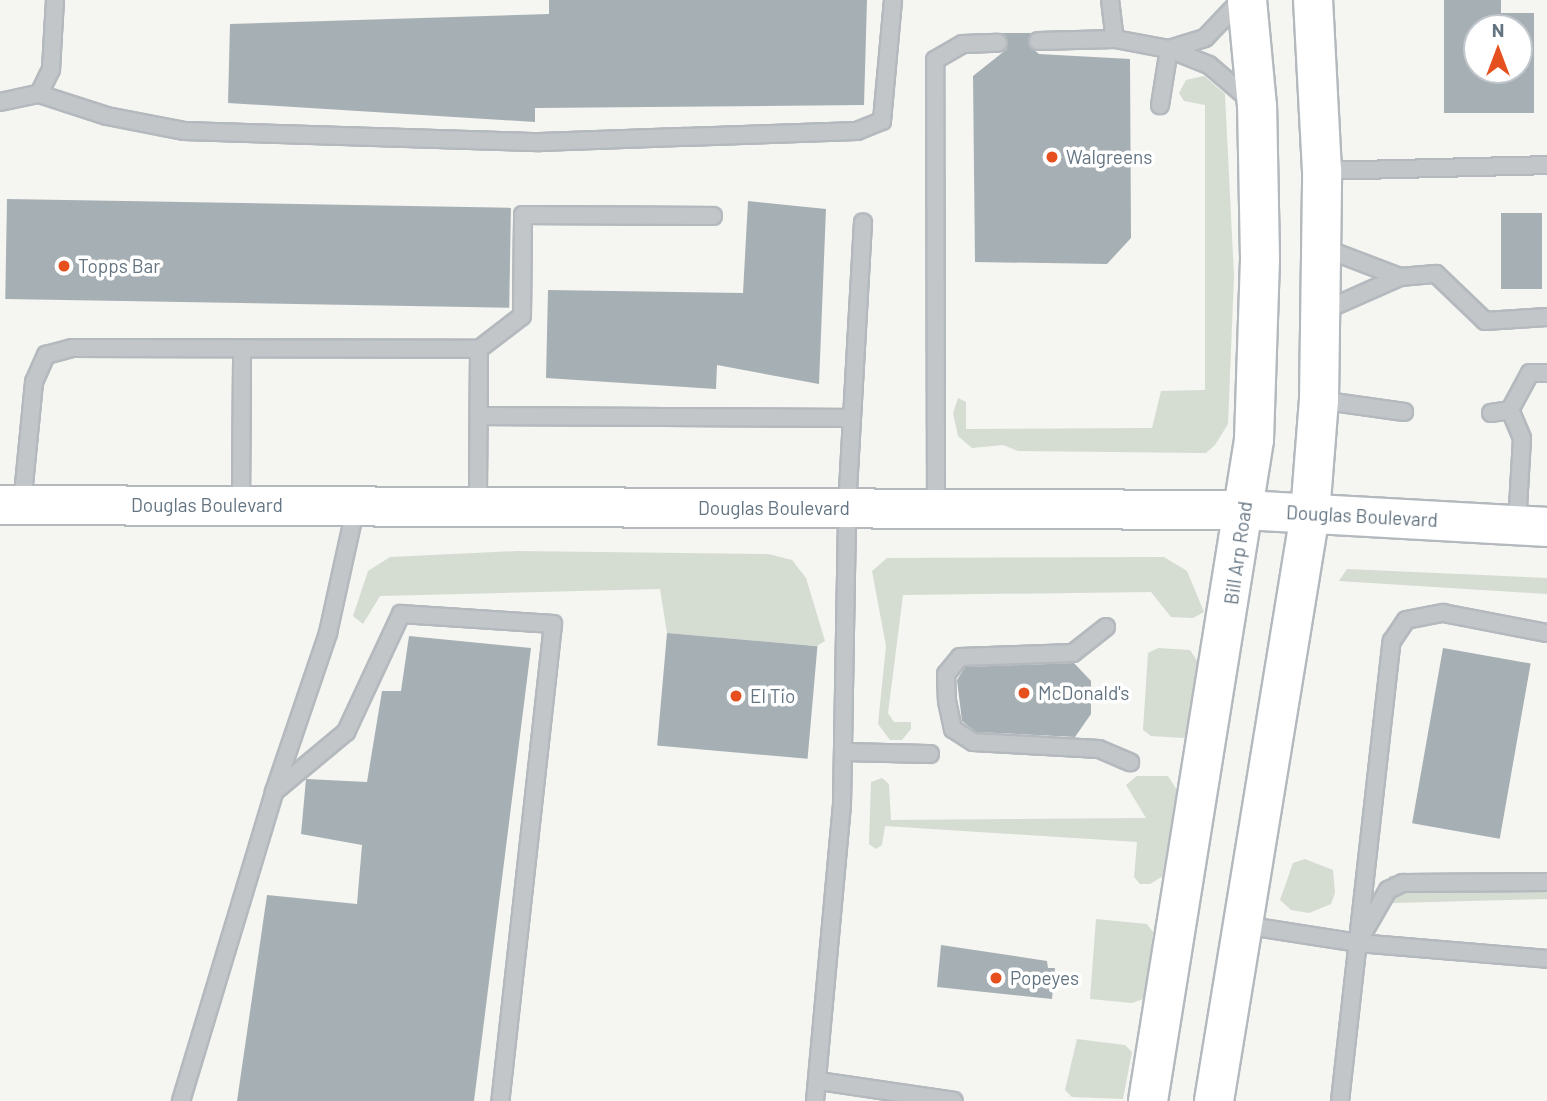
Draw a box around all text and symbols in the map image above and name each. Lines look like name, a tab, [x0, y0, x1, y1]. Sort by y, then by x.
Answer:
north arrow	[1463, 14, 1533, 84]
text: N	[1492, 18, 1504, 41]
place label: Walgreens	[1066, 146, 1152, 168]
marker: Walgreens	[1044, 149, 1060, 165]
place label: Topps Bar	[78, 255, 160, 277]
marker: Topps Bar	[56, 258, 72, 274]
street label: Douglas Boulevard	[131, 494, 283, 516]
street label: Douglas Boulevard	[698, 497, 850, 519]
street label: Bill Arp Road	[1219, 500, 1257, 606]
street label: Douglas Boulevard	[1286, 501, 1438, 531]
place label: McDonald's	[1038, 682, 1129, 704]
place label: El Tio	[750, 685, 795, 707]
marker: McDonald's	[1016, 685, 1032, 701]
marker: El Tio	[728, 688, 744, 704]
place label: Popeyes	[1010, 967, 1079, 989]
marker: Popeyes	[988, 970, 1004, 986]

